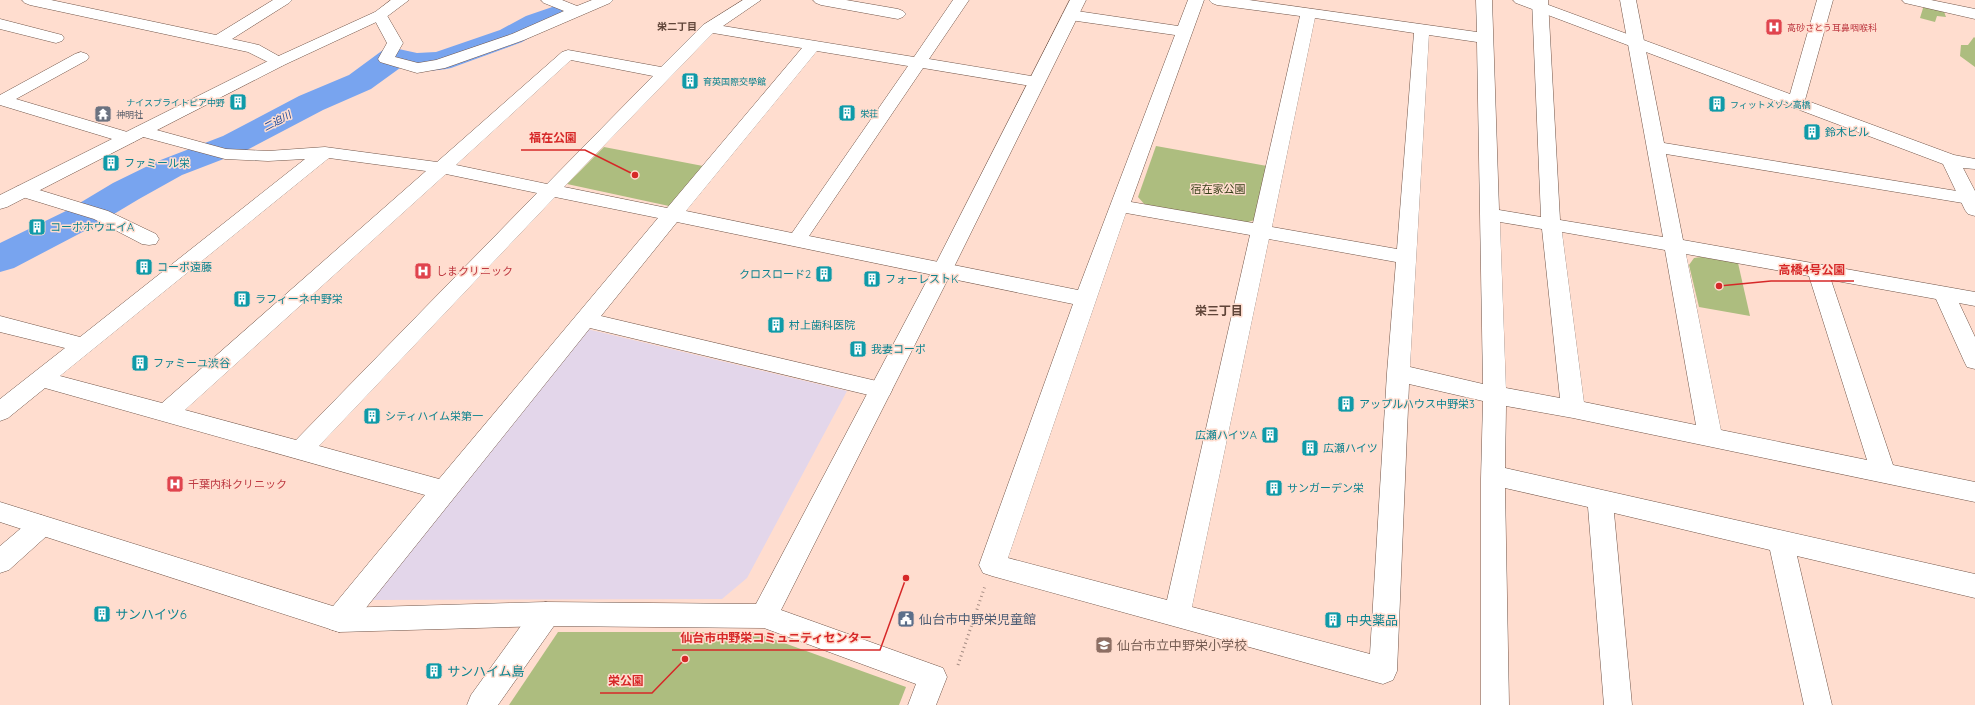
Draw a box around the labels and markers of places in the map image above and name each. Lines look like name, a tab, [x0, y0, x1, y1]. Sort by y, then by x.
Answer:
hospital icon: 高砂さとう耳鼻咽喉科	[1764, 17, 1784, 37]
place label: 高砂さとう耳鼻咽喉科	[1787, 22, 1877, 33]
building icon: 育英国際交學館	[680, 71, 700, 91]
place label: 育英国際交學館	[703, 76, 766, 87]
building icon: ナイスブライトピア中野	[228, 92, 248, 112]
building icon: フィットメゾン高橋	[1707, 94, 1727, 114]
place label: ナイスブライトピア中野	[126, 97, 225, 108]
place label: フィットメゾン高橋	[1730, 99, 1811, 110]
building icon: 栄荘	[837, 103, 857, 123]
temple icon: 神明社	[93, 104, 113, 124]
place label: 栄荘	[860, 108, 878, 119]
place label: 神明社	[116, 109, 143, 120]
building icon: 鈴木ビル	[1802, 122, 1822, 142]
place label: 鈴木ビル	[1825, 125, 1869, 139]
callout: 福在公園	[521, 126, 585, 150]
building icon: ファミール栄	[101, 153, 121, 173]
place label: ファミール栄	[124, 156, 190, 170]
building icon: コーポホウエイA	[27, 217, 47, 237]
place label: コーポホウエイA	[50, 220, 134, 234]
building icon: コーポ遠藤	[134, 257, 154, 277]
callout: 高橋4号公園	[1771, 257, 1854, 281]
place label: コーポ遠藤	[157, 260, 212, 274]
hospital icon: しまクリニック	[413, 261, 433, 281]
place label: しまクリニック	[436, 264, 513, 278]
building icon: クロスロード2	[814, 264, 834, 284]
place label: クロスロード2	[739, 267, 811, 281]
building icon: フォーレストK	[862, 269, 882, 289]
place label: フォーレストK	[885, 272, 958, 286]
building icon: ラフィーネ中野栄	[232, 289, 252, 309]
place label: ラフィーネ中野栄	[255, 292, 343, 306]
building icon: 村上歯科医院	[766, 315, 786, 335]
place label: 村上歯科医院	[789, 318, 855, 332]
building icon: 我妻コーポ	[848, 339, 868, 359]
place label: 我妻コーポ	[871, 342, 926, 356]
building icon: ファミーユ渋谷	[130, 353, 150, 373]
place label: ファミーユ渋谷	[153, 356, 230, 370]
building icon: アップルハウス中野栄3	[1336, 394, 1356, 414]
place label: アップルハウス中野栄3	[1359, 397, 1475, 411]
building icon: シティハイム栄第一	[362, 406, 382, 426]
place label: シティハイム栄第一	[385, 409, 483, 423]
building icon: 広瀬ハイツA	[1260, 425, 1280, 445]
place label: 広瀬ハイツA	[1195, 428, 1257, 442]
building icon: 広瀬ハイツ	[1300, 438, 1320, 458]
place label: 広瀬ハイツ	[1323, 441, 1378, 455]
hospital icon: 千葉内科クリニック	[165, 474, 185, 494]
place label: 千葉内科クリニック	[188, 477, 287, 491]
building icon: サンガーデン栄	[1264, 478, 1284, 498]
place label: サンガーデン栄	[1287, 481, 1364, 495]
building icon: サンハイツ6	[92, 604, 112, 624]
place label: サンハイツ6	[115, 606, 187, 622]
public building icon: 仙台市中野栄児童館	[896, 609, 916, 629]
building icon: 中央薬品	[1323, 610, 1343, 630]
place label: 仙台市中野栄児童館	[919, 611, 1036, 627]
place label: 中央薬品	[1346, 612, 1398, 628]
callout: 仙台市中野栄コミュニティセンター	[672, 626, 880, 650]
school or university icon: 仙台市立中野栄小学校	[1094, 635, 1114, 655]
place label: 仙台市立中野栄小学校	[1117, 637, 1247, 653]
building icon: サンハイム島	[424, 661, 444, 681]
place label: サンハイム島	[447, 663, 524, 679]
callout: 栄公園	[600, 669, 652, 693]

